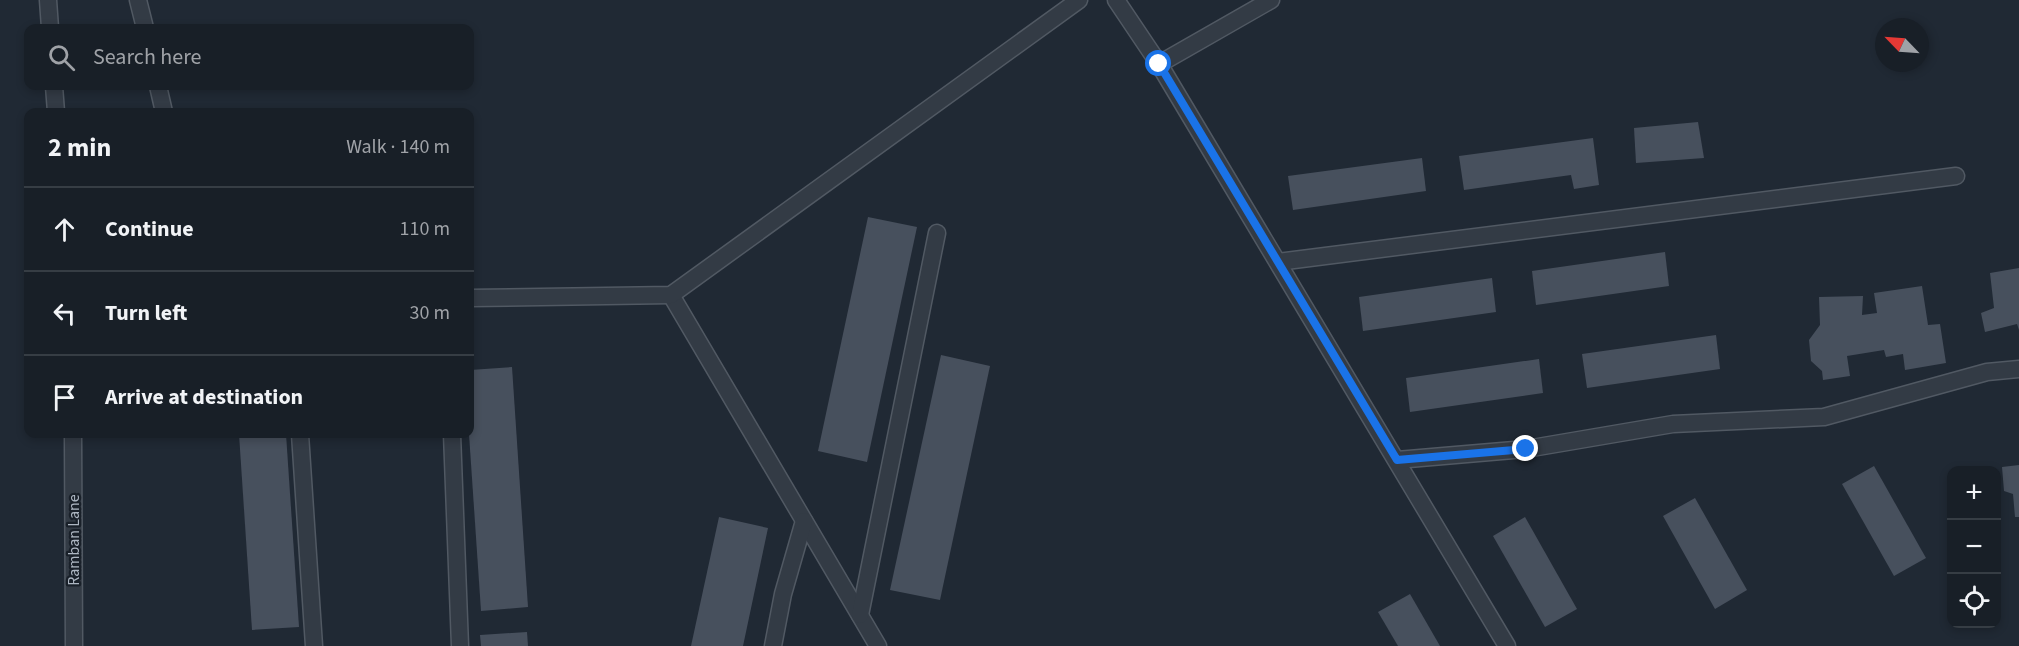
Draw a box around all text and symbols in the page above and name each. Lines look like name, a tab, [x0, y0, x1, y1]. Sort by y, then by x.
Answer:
north arrow	[1875, 18, 1929, 72]
search box	[24, 24, 474, 90]
icon: search	[45, 41, 78, 74]
text: Search here	[93, 41, 201, 73]
route start	[1145, 50, 1171, 76]
text: 2 min	[48, 129, 111, 166]
text: Walk · 140 m	[346, 133, 450, 161]
icon: ahead	[48, 213, 81, 246]
text: Continue	[105, 213, 194, 245]
text: 110 m	[400, 215, 450, 243]
icon: left	[48, 297, 81, 330]
text: Turn left	[105, 297, 187, 329]
text: 30 m	[410, 299, 450, 327]
icon: arrive	[48, 381, 81, 414]
text: Arrive at destination	[105, 381, 303, 413]
route end	[1512, 435, 1538, 461]
map controls	[1947, 466, 2001, 628]
button: +	[1947, 466, 2001, 520]
street label: Ramban Lane	[63, 494, 85, 586]
button: −	[1947, 520, 2001, 574]
button: locate	[1947, 574, 2001, 628]

